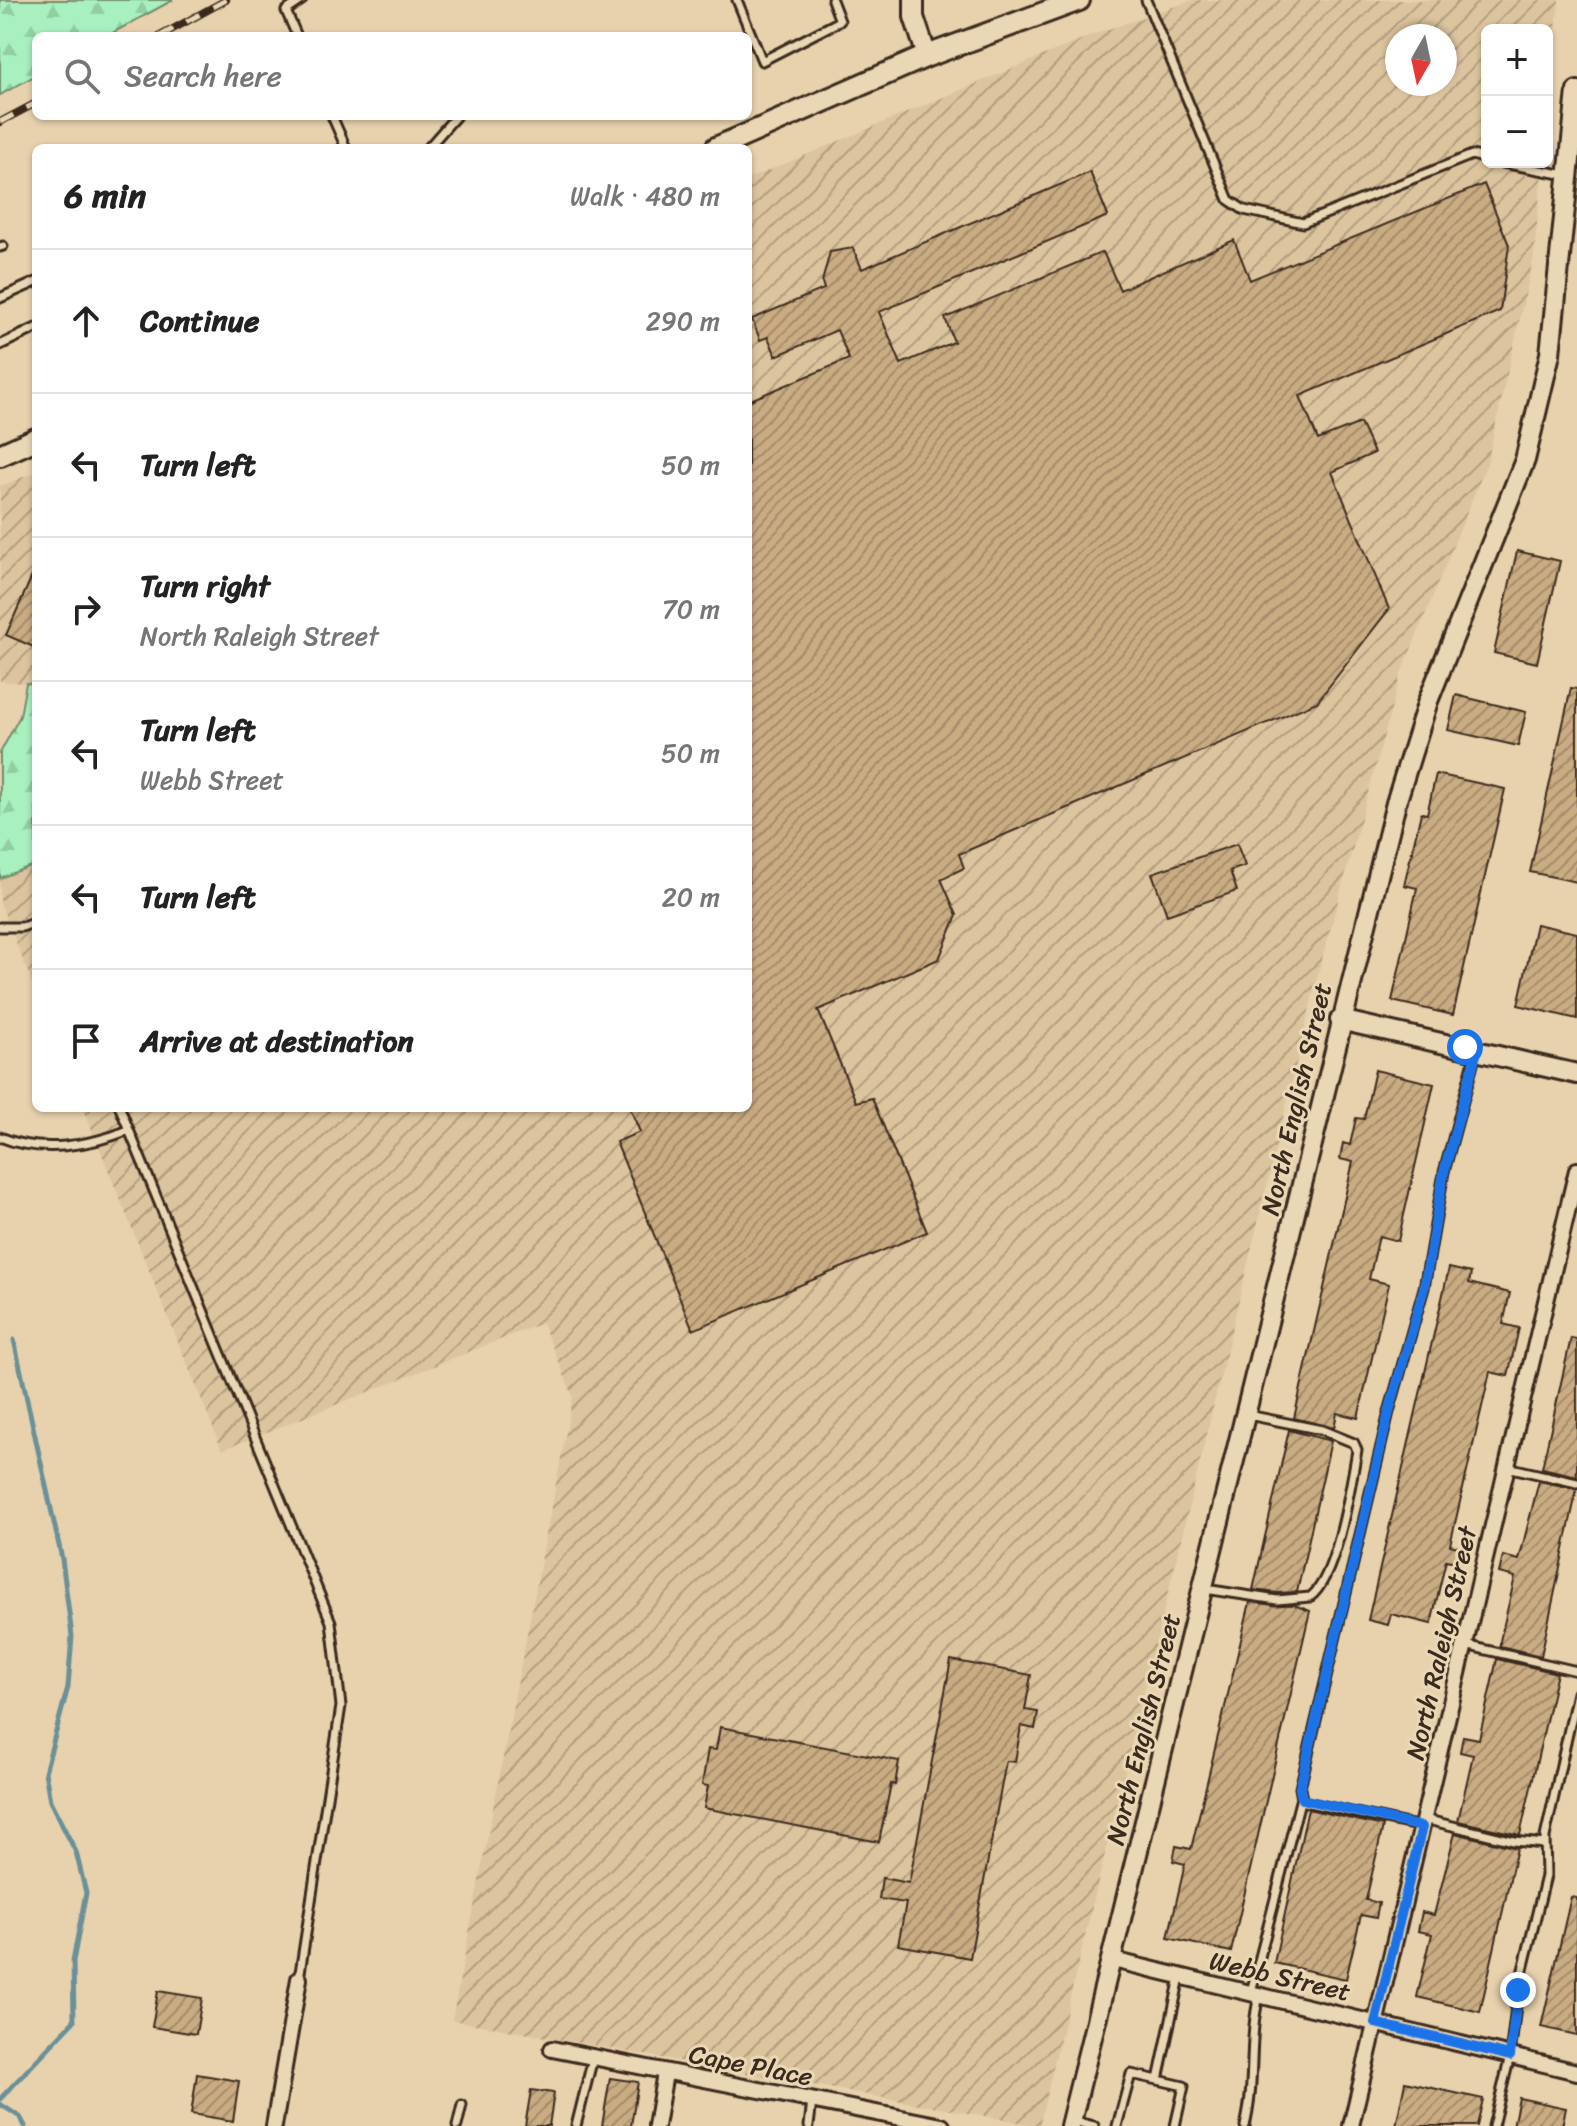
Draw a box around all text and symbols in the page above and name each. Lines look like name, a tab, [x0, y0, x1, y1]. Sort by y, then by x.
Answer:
north arrow	[1385, 24, 1457, 96]
map controls	[1481, 24, 1553, 168]
button: +	[1481, 24, 1553, 96]
search box	[32, 32, 752, 120]
text: Search here	[124, 49, 282, 103]
icon: search	[60, 54, 104, 98]
button: −	[1481, 96, 1553, 168]
text: 6 min	[64, 166, 146, 226]
text: Walk · 480 m	[570, 173, 720, 219]
text: Continue	[140, 294, 259, 348]
text: 290 m	[646, 298, 720, 344]
icon: ahead	[64, 299, 108, 343]
text: Turn left	[140, 438, 256, 492]
text: 50 m	[661, 442, 720, 488]
icon: left	[64, 443, 108, 487]
text: Turn right	[140, 559, 270, 613]
text: 70 m	[662, 586, 720, 632]
icon: right	[64, 587, 108, 631]
text: North Raleigh Street	[140, 613, 379, 659]
text: Turn left	[140, 703, 256, 757]
text: 50 m	[661, 730, 720, 776]
icon: left	[64, 731, 108, 775]
text: Webb Street	[140, 757, 284, 803]
text: Turn left	[140, 870, 256, 924]
text: 20 m	[662, 874, 720, 920]
icon: left	[64, 875, 108, 919]
street label: North English Street	[1247, 978, 1345, 1220]
text: Arrive at destination	[140, 1014, 414, 1068]
icon: arrive	[64, 1019, 108, 1063]
route start	[1447, 1029, 1483, 1065]
street label: North Raleigh Street	[1392, 1520, 1491, 1764]
street label: North English Street	[1092, 1608, 1194, 1850]
street label: Webb Street	[1205, 1937, 1355, 2015]
route end	[1500, 1972, 1536, 2008]
street label: Cape Place	[685, 2030, 817, 2100]

